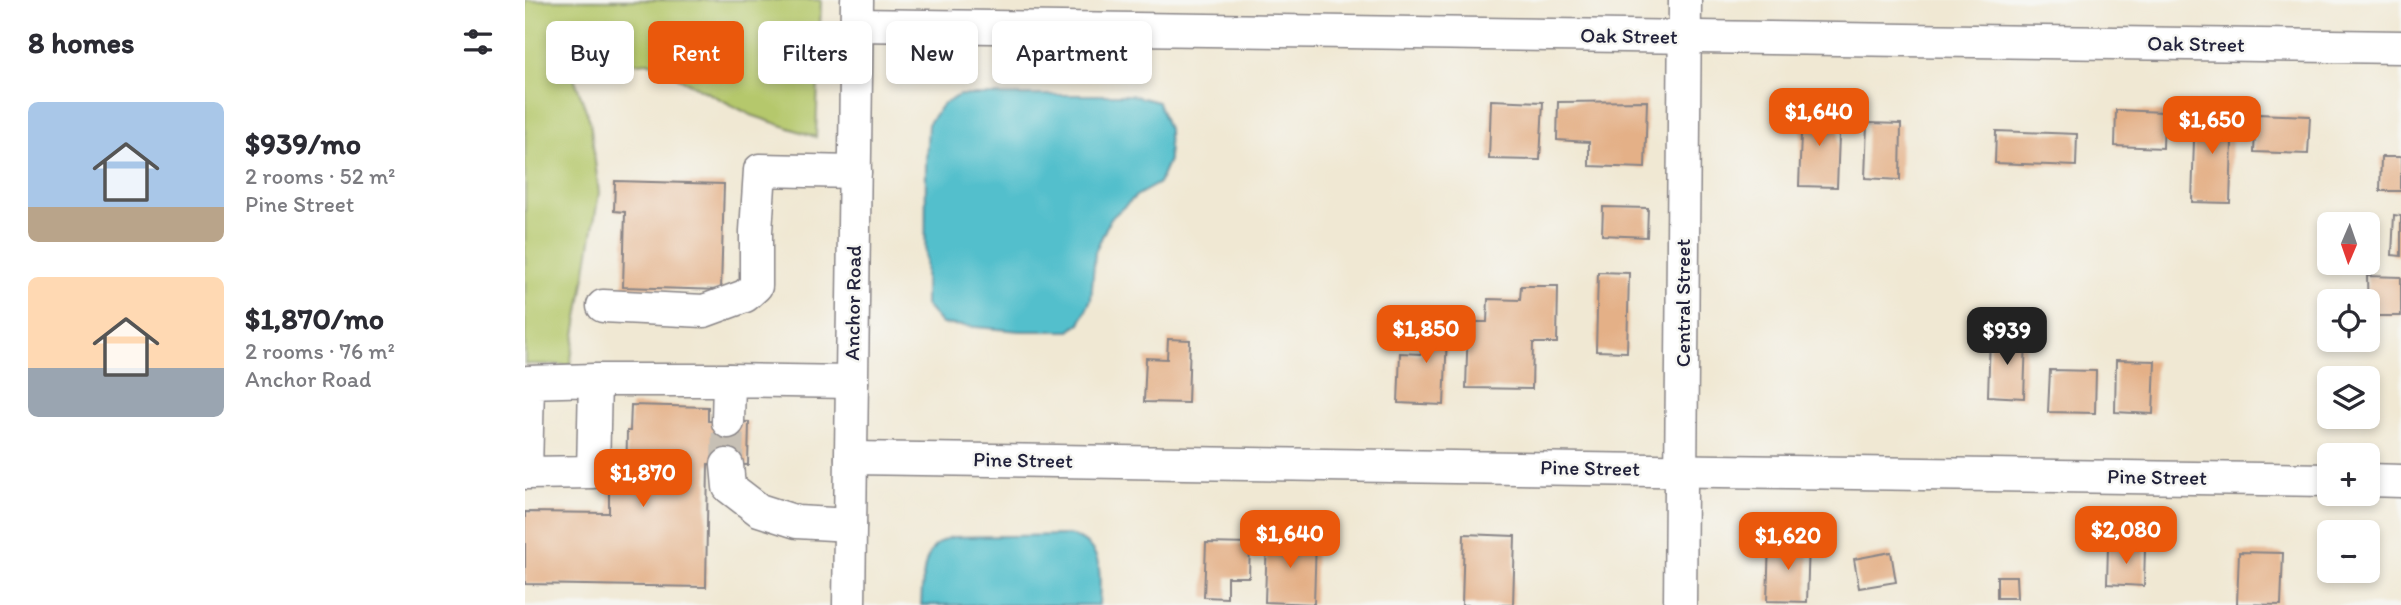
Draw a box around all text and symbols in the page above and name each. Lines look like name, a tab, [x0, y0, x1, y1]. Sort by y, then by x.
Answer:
chip: Buy	[546, 21, 634, 84]
chip: Rent	[648, 21, 744, 84]
chip: Filters	[758, 21, 872, 84]
chip: New	[886, 21, 978, 84]
chip: Apartment	[992, 21, 1152, 84]
street label: Oak Street	[1580, 22, 1678, 49]
icon: filters	[459, 23, 497, 61]
text: 8 homes	[28, 24, 135, 61]
street label: Oak Street	[2147, 30, 2245, 57]
pin: $1,640	[1762, 88, 1876, 148]
pin: $1,650	[2155, 96, 2269, 156]
text: $1,640	[1785, 97, 1853, 125]
text: $1,650	[2179, 105, 2245, 133]
text: $939/mo	[245, 125, 361, 162]
icon: home	[84, 130, 168, 214]
text: 2 rooms · 52 m²	[245, 162, 395, 190]
text: Pine Street	[245, 190, 354, 218]
north arrow	[2317, 212, 2380, 275]
map controls	[2317, 212, 2380, 583]
street label: Central Street	[1670, 239, 1695, 367]
street label: Anchor Road	[839, 245, 866, 361]
button: locate	[2317, 289, 2380, 352]
text: $1,870/mo	[245, 300, 384, 337]
icon: home	[84, 305, 168, 389]
pin: $1,850	[1369, 306, 1483, 365]
pin: $939	[1966, 308, 2048, 367]
text: $1,850	[1393, 314, 1459, 342]
text: $939	[1983, 316, 2031, 344]
text: 2 rooms · 76 m²	[245, 337, 395, 365]
text: Anchor Road	[245, 365, 371, 393]
button: layers	[2317, 366, 2380, 429]
button: +	[2317, 443, 2380, 506]
street label: Pine Street	[973, 446, 1073, 473]
pin: $1,870	[586, 449, 700, 509]
street label: Pine Street	[1540, 454, 1640, 481]
text: $1,870	[610, 458, 676, 486]
street label: Pine Street	[2107, 463, 2207, 490]
pin: $2,080	[2069, 506, 2183, 566]
pin: $1,640	[1233, 510, 1347, 570]
pin: $1,620	[1731, 512, 1845, 572]
text: $2,080	[2091, 515, 2161, 543]
text: $1,640	[1256, 519, 1324, 547]
button: −	[2317, 520, 2380, 583]
text: $1,620	[1755, 521, 1821, 549]

